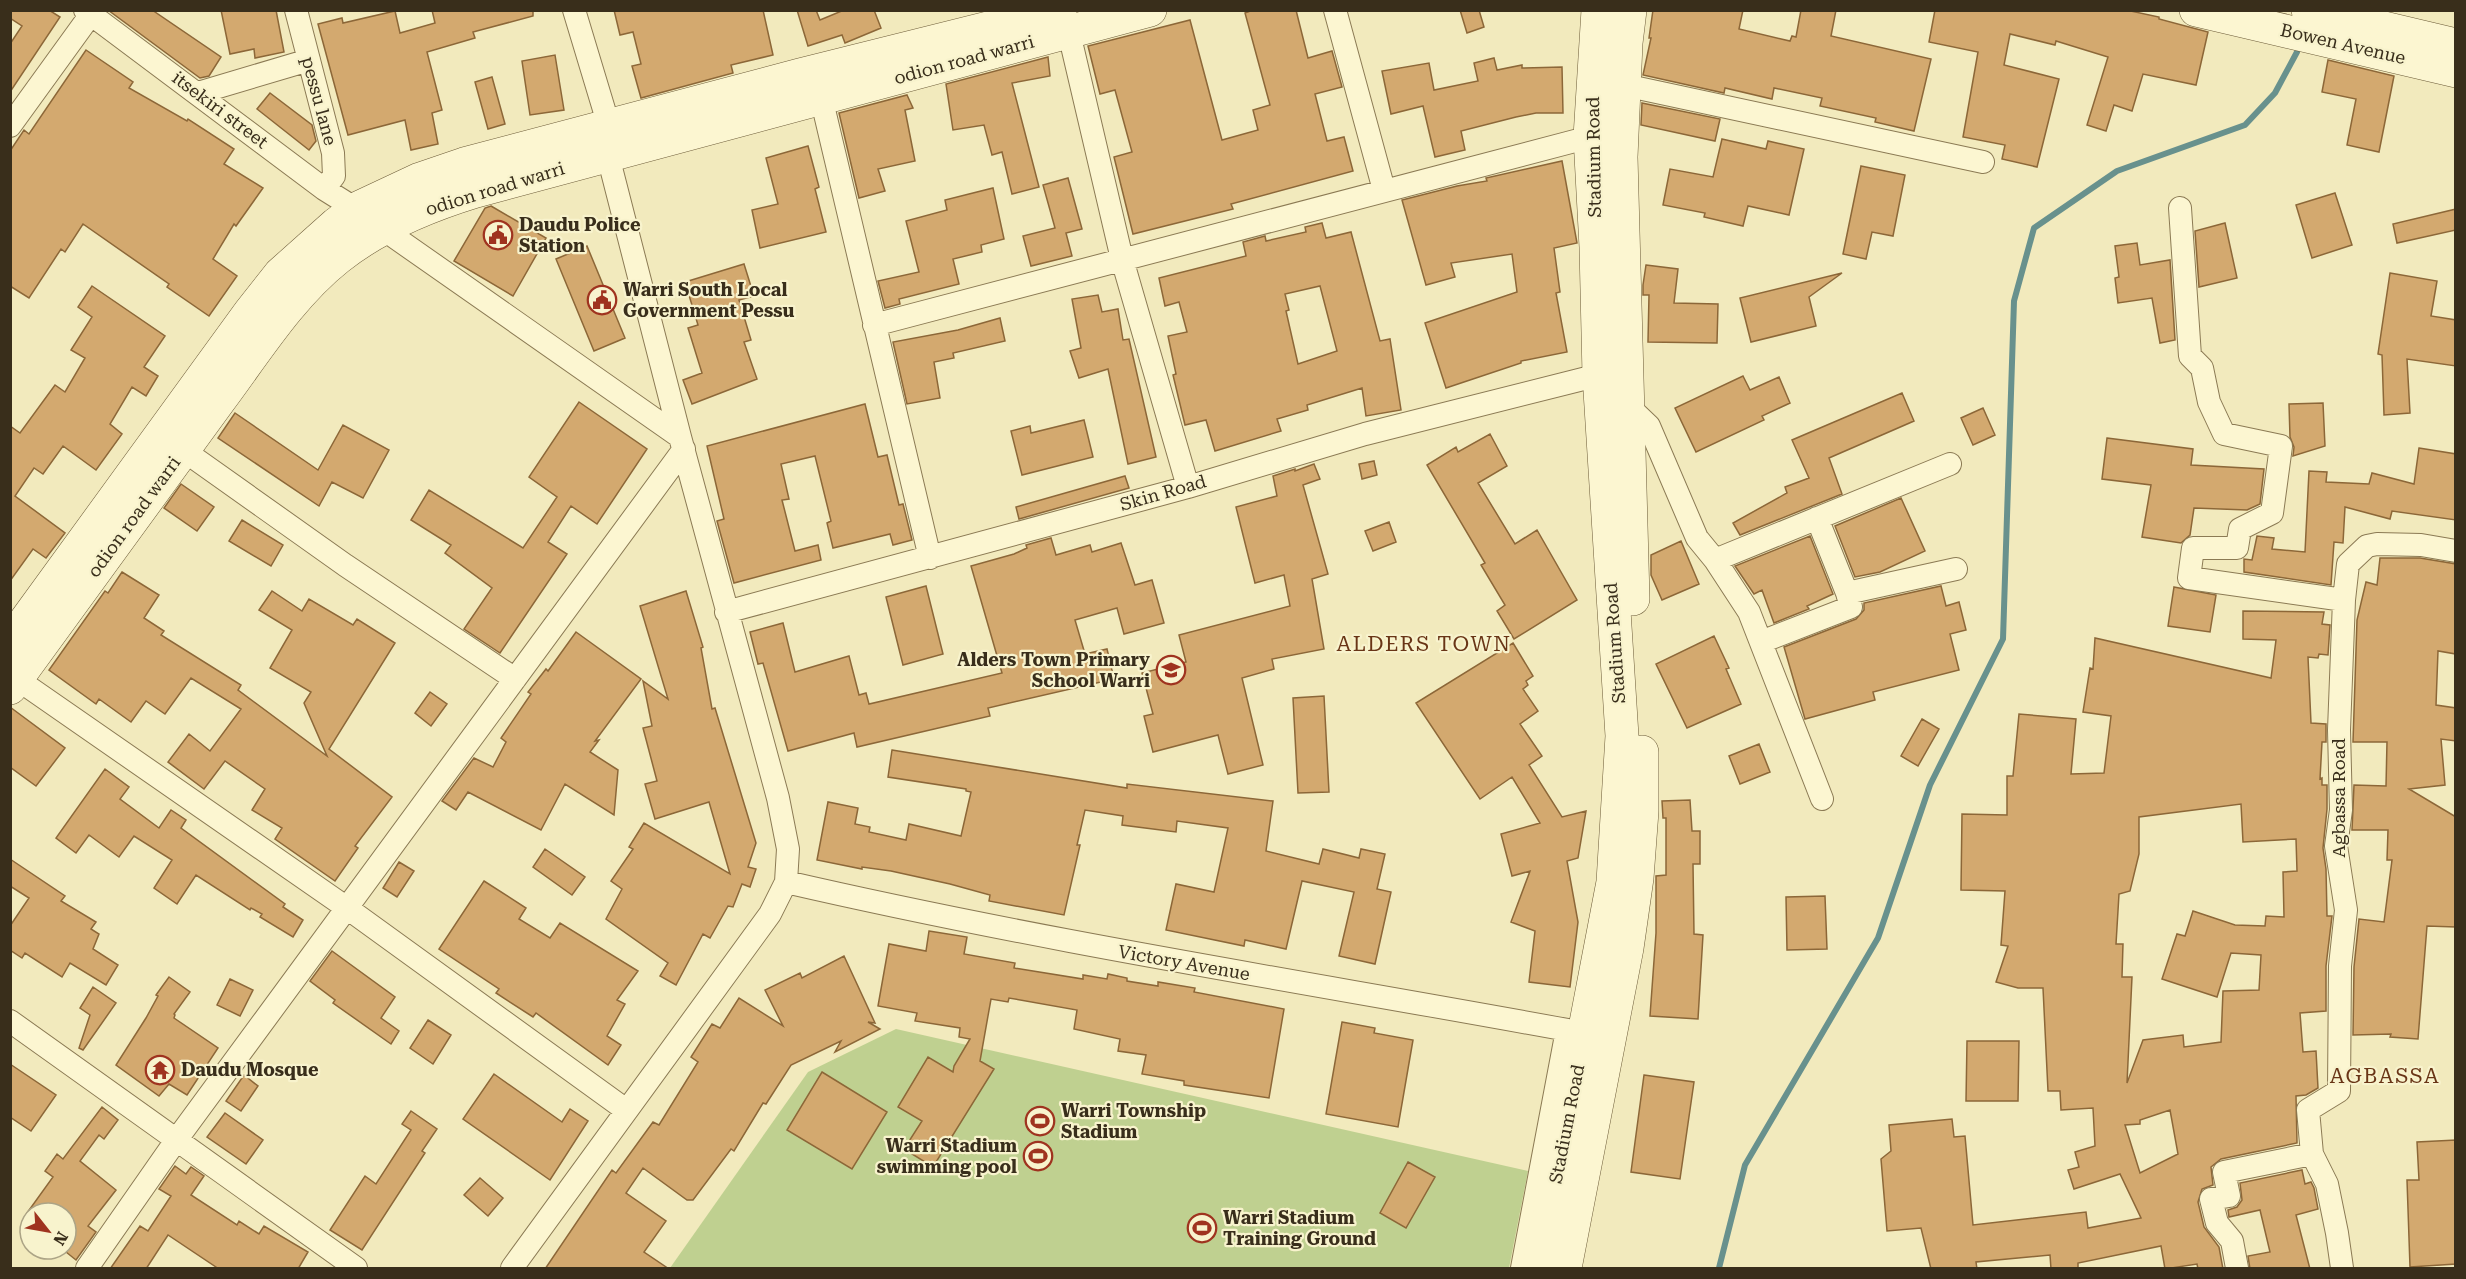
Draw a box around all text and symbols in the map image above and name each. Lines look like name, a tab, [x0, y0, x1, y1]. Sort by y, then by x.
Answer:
street label: Bowen Avenue	[2278, 19, 2408, 68]
street label: odion road warri	[892, 31, 1036, 88]
street label: pessu lane	[298, 54, 341, 148]
street label: itsekiri street	[168, 67, 273, 153]
street label: Stadium Road	[1582, 96, 1605, 218]
street label: odion road warri	[423, 157, 567, 220]
place label: Daudu Police Station	[519, 214, 641, 256]
public building icon: Daudu Police Station	[482, 219, 514, 251]
place label: Warri South Local Government Pessu	[623, 279, 794, 321]
public building icon: Warri South Local Government Pessu	[586, 284, 618, 316]
street label: odion road warri	[83, 452, 185, 581]
street label: Skin Road	[1117, 470, 1209, 515]
street label: Stadium Road	[1600, 581, 1629, 704]
district label: ALDERS TOWN	[1336, 632, 1512, 656]
place label: Alders Town Primary School Warri	[957, 649, 1150, 691]
school or university icon: Alders Town Primary School Warri	[1155, 654, 1187, 686]
street label: Agbassa Road	[2328, 738, 2349, 858]
street label: Victory Avenue	[1117, 941, 1252, 984]
temple icon: Daudu Mosque	[144, 1054, 176, 1086]
place label: Daudu Mosque	[181, 1059, 319, 1080]
street label: Stadium Road	[1545, 1062, 1588, 1185]
district label: AGBASSA	[2330, 1064, 2440, 1088]
place label: Warri Township Stadium	[1061, 1100, 1206, 1142]
sports icon: Warri Township Stadium	[1024, 1105, 1056, 1137]
place label: Warri Stadium swimming pool	[877, 1135, 1018, 1177]
sports icon: Warri Stadium swimming pool	[1022, 1140, 1054, 1172]
north arrow	[18, 1201, 78, 1261]
place label: Warri Stadium Training Ground	[1223, 1207, 1376, 1249]
sports icon: Warri Stadium Training Ground	[1186, 1212, 1218, 1244]
text: N	[49, 1228, 72, 1249]

